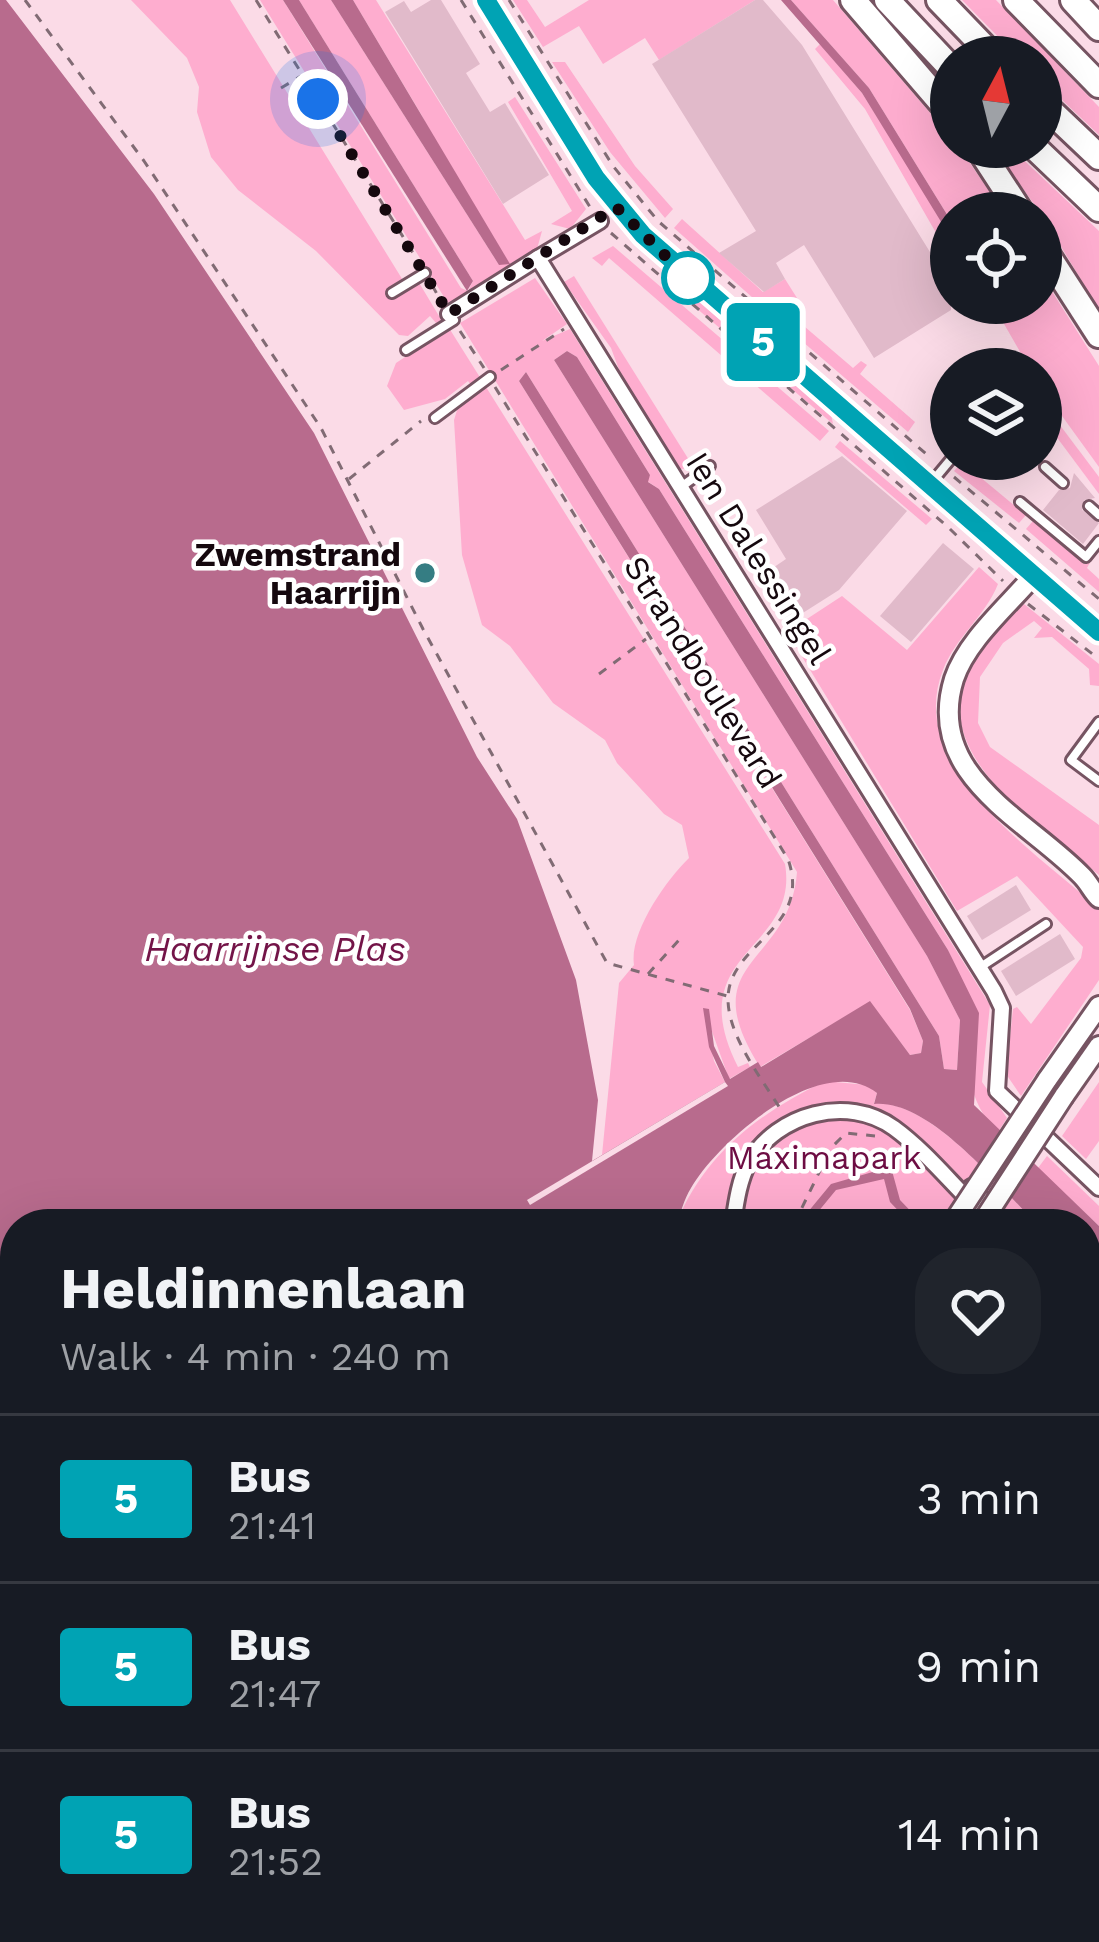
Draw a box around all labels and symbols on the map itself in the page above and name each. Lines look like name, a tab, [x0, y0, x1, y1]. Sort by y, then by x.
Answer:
north arrow	[930, 36, 1062, 168]
your location	[288, 69, 348, 129]
unlabelled marker	[663, 253, 713, 303]
line badge: 5	[724, 303, 802, 381]
street label: Ien Dalessingel	[678, 445, 840, 671]
place label: Zwemstrand Haarrijn	[195, 535, 401, 612]
street label: Strandboulevard	[616, 549, 790, 795]
marker: Zwemstrand Haarrijn	[412, 560, 438, 586]
water label: Haarrijnse Plas	[144, 928, 406, 970]
park label: Máximapark	[727, 1138, 921, 1177]

